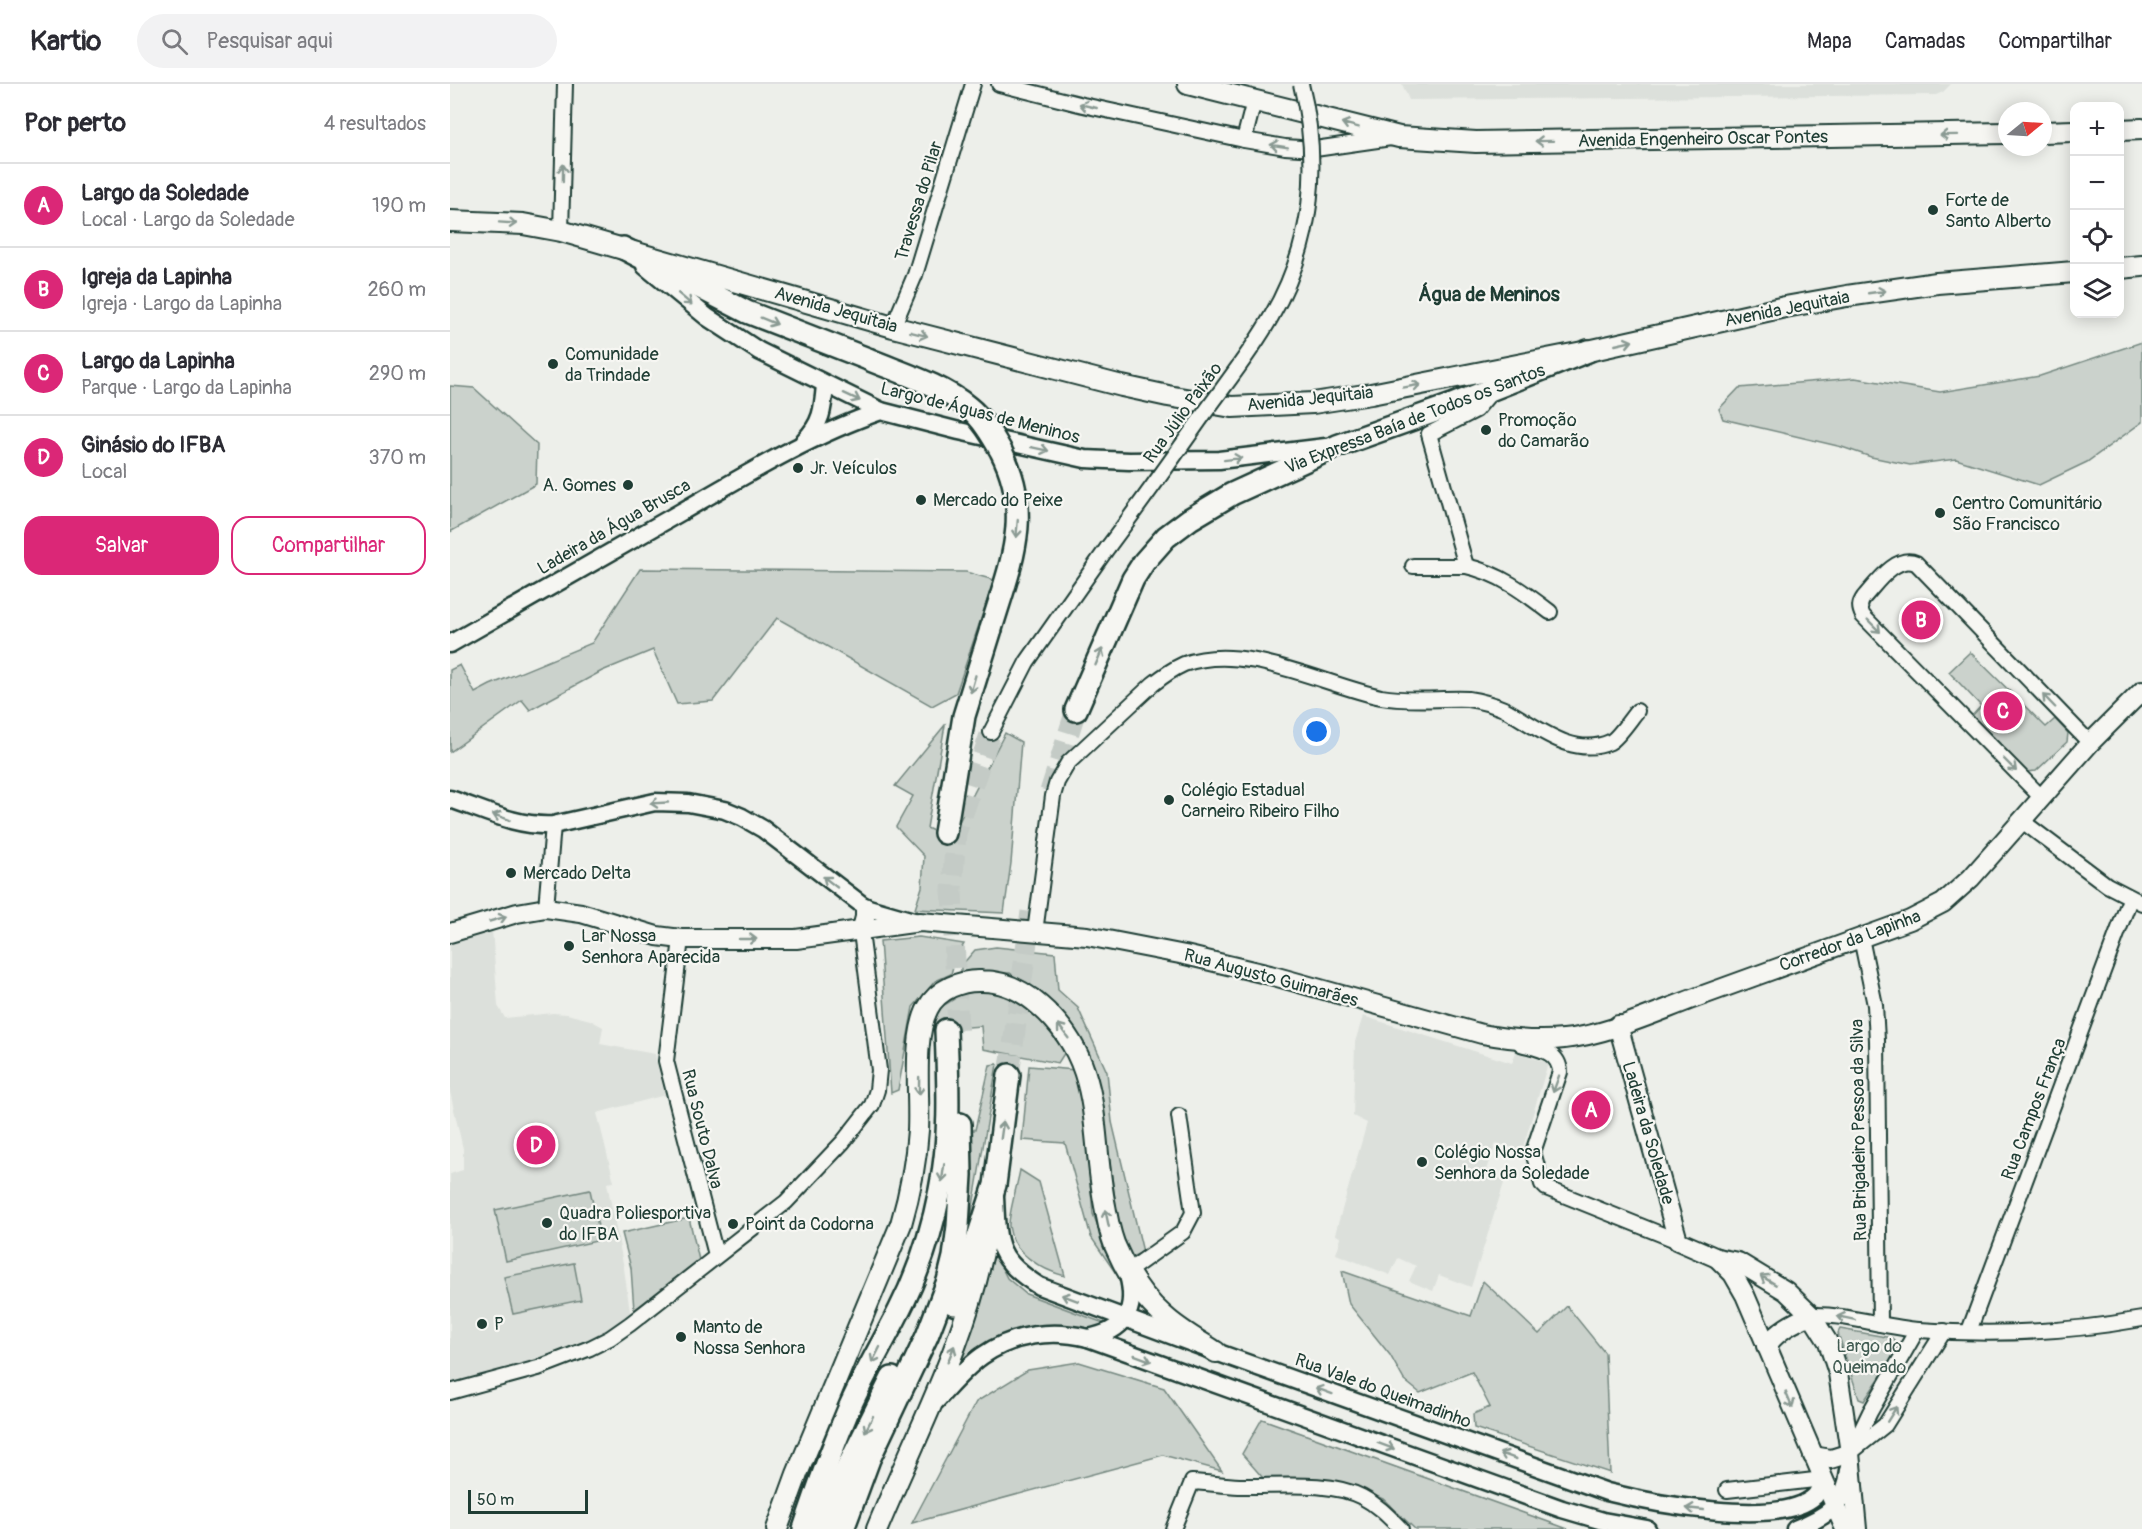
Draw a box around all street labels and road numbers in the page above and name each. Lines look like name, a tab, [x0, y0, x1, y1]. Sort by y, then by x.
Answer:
street label: Avenida Engenheiro Oscar Pontes	[1578, 125, 1828, 153]
street label: Travessa do Pilar	[890, 138, 948, 264]
street label: Avenida Jequitaia	[772, 281, 900, 339]
street label: Avenida Jequitaia	[1722, 286, 1852, 332]
street label: Rua Júlio Paixão	[1139, 358, 1228, 468]
street label: Via Expressa Baía de Todos os Santos	[1282, 359, 1548, 479]
street label: Largo de Águas de Meninos	[878, 377, 1082, 449]
street label: Avenida Jequitaia	[1246, 381, 1374, 417]
street label: Ladeira da Água Brusca	[533, 474, 695, 580]
street label: Corredor da Lapinha	[1776, 905, 1924, 977]
street label: Rua Augusto Guimarães	[1181, 944, 1361, 1012]
street label: Rua Brigadeiro Pessoa da Silva	[1846, 1019, 1872, 1241]
street label: Rua Campos França	[1996, 1035, 2072, 1183]
street label: Ladeira da Soledade	[1617, 1059, 1679, 1207]
street label: Rua Souto Dalva	[676, 1067, 728, 1191]
street label: Rua Vale do Queimadinho	[1292, 1348, 1475, 1434]

